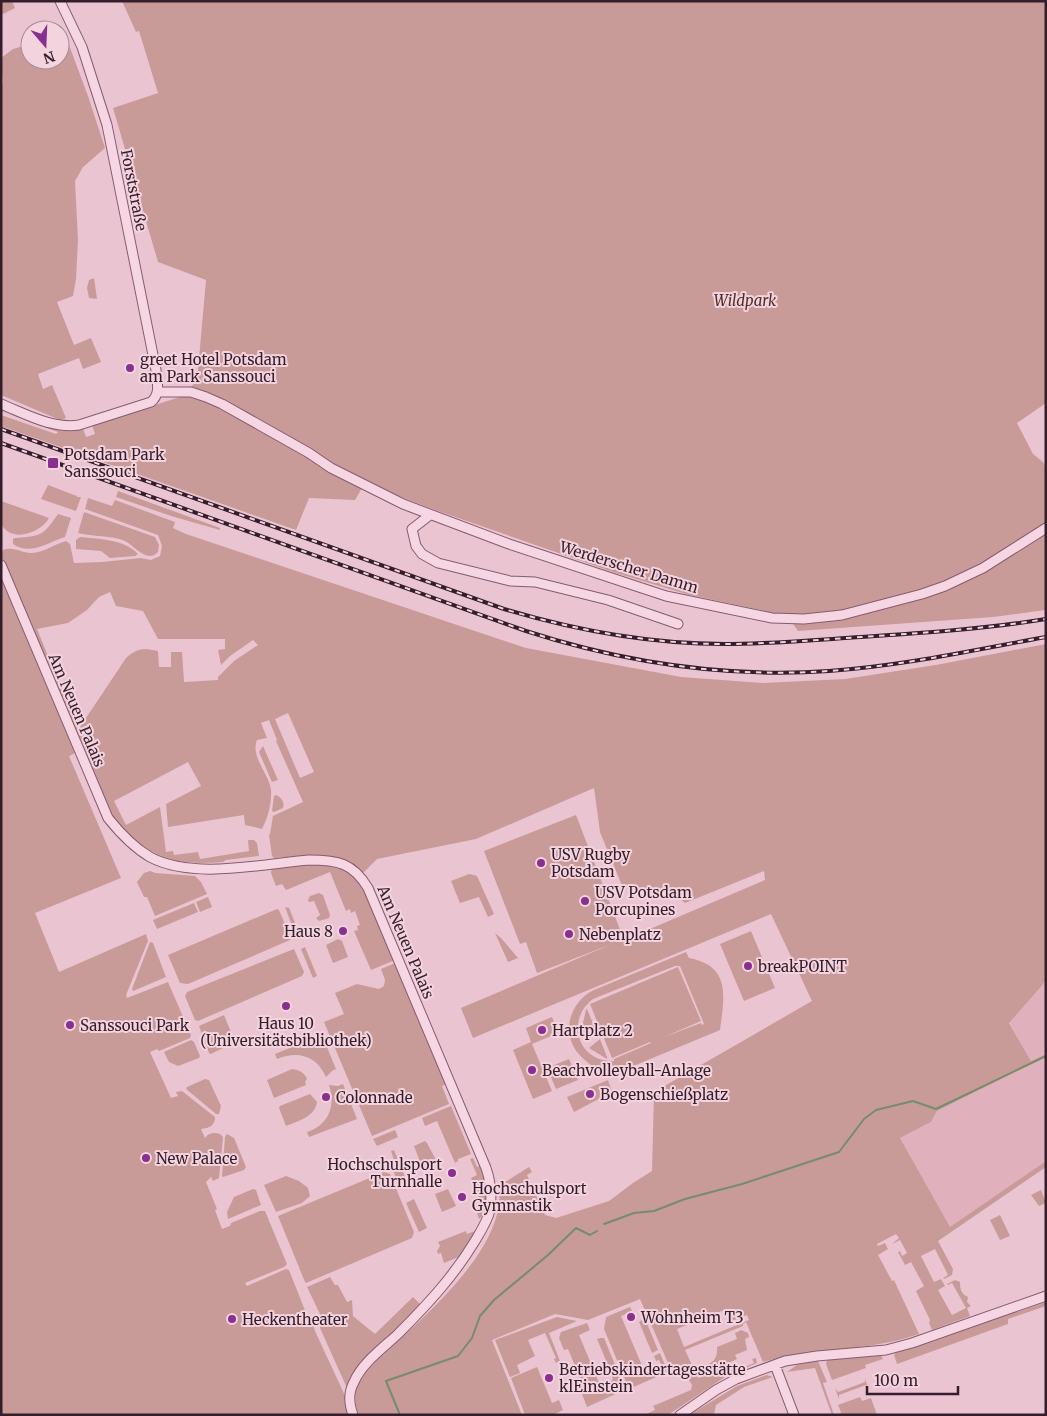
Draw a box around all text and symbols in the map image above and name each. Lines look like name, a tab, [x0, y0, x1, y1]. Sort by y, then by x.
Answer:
north arrow	[20, 20, 70, 70]
text: N	[41, 47, 57, 68]
street label: Forststraße	[117, 148, 151, 233]
park label: Wildpark	[714, 291, 777, 310]
place label: greet Hotel Potsdam am Park Sanssouci	[140, 350, 287, 386]
marker: greet Hotel Potsdam am Park Sanssouci	[124, 362, 136, 374]
place label: Potsdam Park Sanssouci	[64, 445, 165, 481]
marker: Potsdam Park Sanssouci	[46, 456, 60, 470]
street label: Werderscher Damm	[557, 537, 701, 597]
street label: Am Neuen Palais	[44, 649, 109, 770]
place label: USV Rugby Potsdam	[551, 845, 631, 881]
marker: USV Rugby Potsdam	[535, 857, 547, 869]
street label: Am Neuen Palais	[373, 881, 438, 1002]
place label: USV Potsdam Porcupines	[595, 883, 692, 919]
marker: USV Potsdam Porcupines	[579, 895, 591, 907]
place label: Haus 8	[284, 922, 333, 941]
marker: Haus 8	[337, 925, 349, 937]
place label: Nebenplatz	[579, 925, 661, 944]
marker: Nebenplatz	[563, 928, 575, 940]
place label: breakPOINT	[757, 957, 848, 976]
marker: breakPOINT	[742, 960, 754, 972]
marker: Haus 10 (Universitätsbibliothek)	[280, 1000, 292, 1012]
place label: Haus 10 (Universitätsbibliothek)	[200, 1014, 372, 1050]
place label: Sanssouci Park	[80, 1016, 190, 1035]
marker: Sanssouci Park	[64, 1019, 76, 1031]
place label: Hartplatz 2	[552, 1021, 633, 1040]
marker: Hartplatz 2	[536, 1024, 548, 1036]
place label: Beachvolleyball-Anlage	[542, 1061, 711, 1080]
marker: Beachvolleyball-Anlage	[526, 1064, 538, 1076]
place label: Bogenschießplatz	[600, 1085, 728, 1104]
place label: Colonnade	[336, 1088, 413, 1107]
marker: Bogenschießplatz	[584, 1088, 596, 1100]
marker: Colonnade	[320, 1091, 332, 1103]
place label: New Palace	[156, 1149, 237, 1168]
marker: New Palace	[140, 1152, 152, 1164]
place label: Hochschulsport Turnhalle	[327, 1155, 442, 1191]
marker: Hochschulsport Turnhalle	[446, 1167, 458, 1179]
place label: Hochschulsport Gymnastik	[472, 1179, 587, 1215]
marker: Hochschulsport Gymnastik	[456, 1191, 468, 1203]
place label: Wohnheim T3	[640, 1308, 744, 1327]
place label: Heckentheater	[242, 1310, 348, 1329]
marker: Wohnheim T3	[625, 1311, 637, 1323]
marker: Heckentheater	[226, 1313, 238, 1325]
place label: Betriebskindertagesstätte klEinstein	[559, 1360, 746, 1396]
scale bar	[867, 1364, 958, 1396]
text: 100 m	[874, 1371, 918, 1390]
marker: Betriebskindertagesstätte klEinstein	[543, 1372, 555, 1384]

